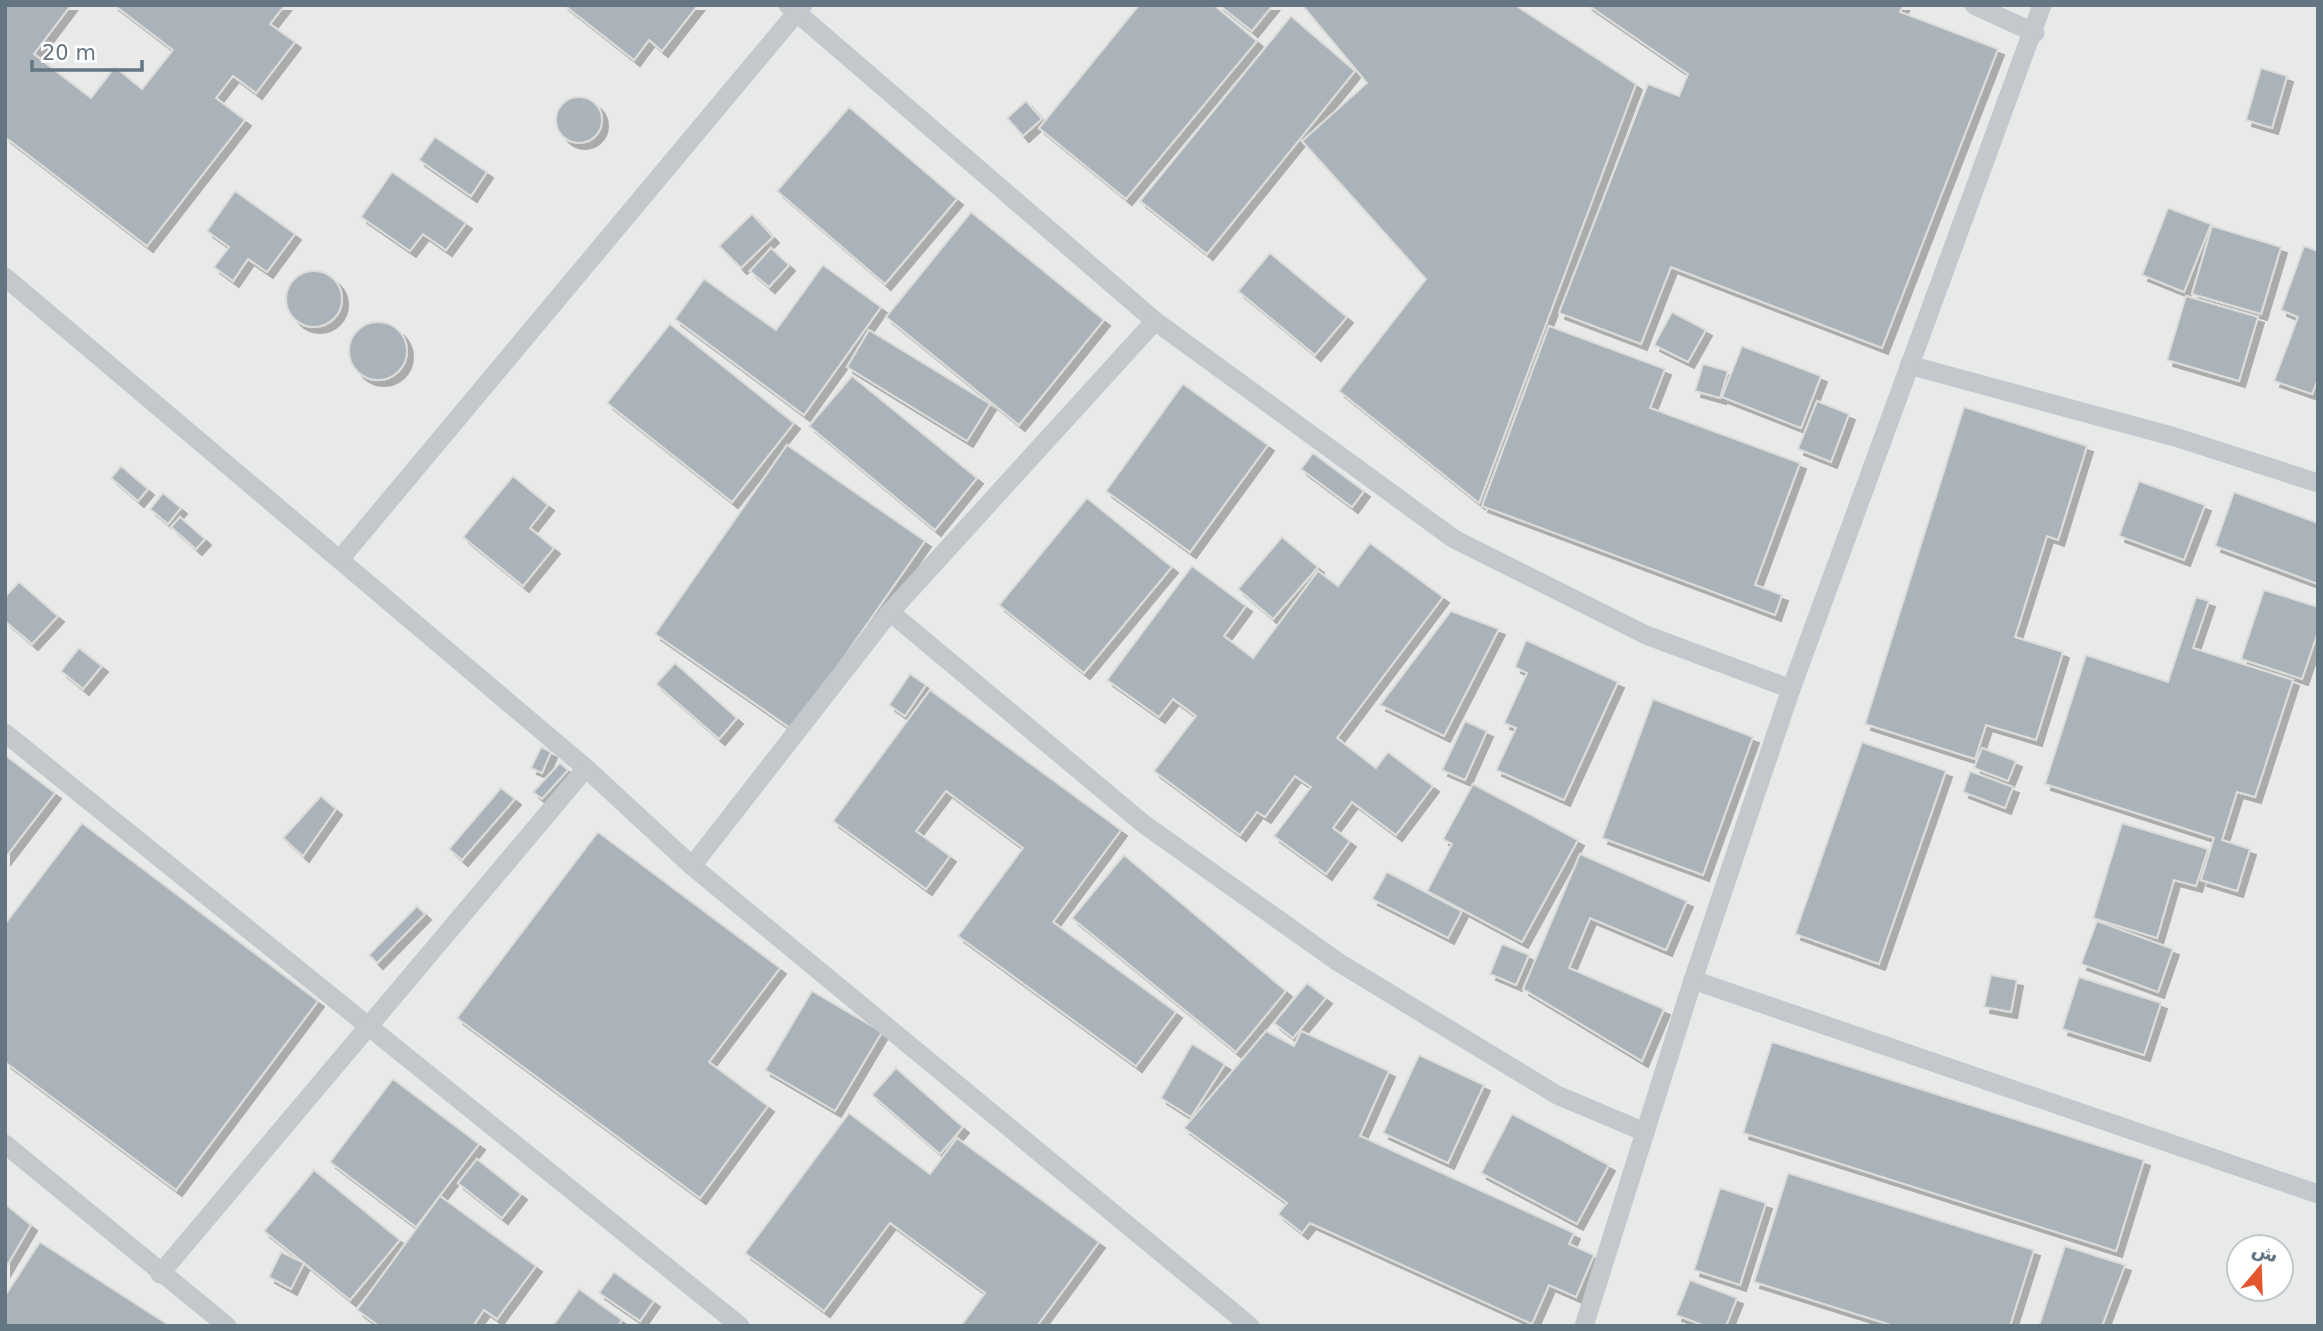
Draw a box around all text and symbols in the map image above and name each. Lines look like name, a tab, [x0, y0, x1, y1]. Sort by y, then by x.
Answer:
scale bar	[32, 28, 142, 72]
text: 20 m	[42, 41, 96, 65]
north arrow	[2225, 1233, 2295, 1303]
text: ش	[2249, 1237, 2282, 1268]

